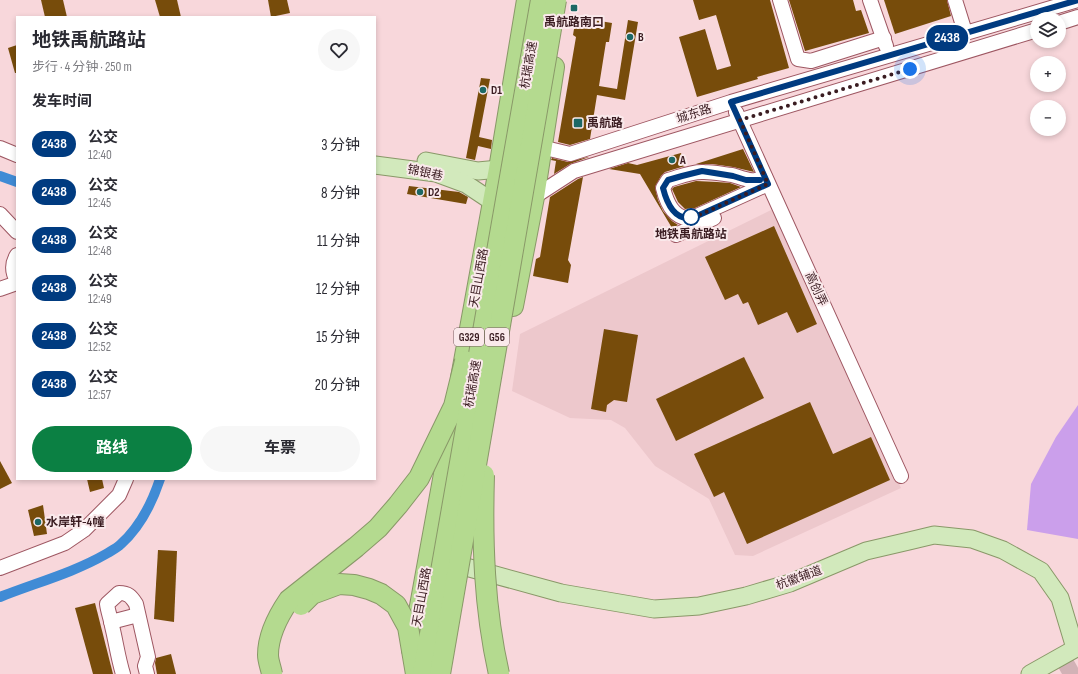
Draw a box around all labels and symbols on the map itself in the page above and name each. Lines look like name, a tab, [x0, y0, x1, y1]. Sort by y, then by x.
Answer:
marker: 禹航路南口	[569, 3, 579, 13]
place label: 禹航路南口	[544, 15, 604, 30]
line badge: 2438	[919, 25, 975, 51]
place label: B	[638, 30, 644, 45]
marker: B	[625, 32, 635, 42]
street label: 杭瑞高速	[517, 40, 541, 90]
your location	[900, 59, 920, 79]
place label: D1	[491, 83, 502, 98]
marker: D1	[478, 85, 488, 95]
street label: 城东路	[675, 101, 713, 127]
place label: 禹航路	[587, 116, 623, 131]
marker: 禹航路	[572, 117, 584, 129]
place label: A	[679, 153, 686, 168]
marker: A	[667, 155, 677, 165]
street label: 锦银巷	[406, 162, 444, 184]
place label: D2	[428, 185, 439, 200]
marker: D2	[415, 187, 425, 197]
marker: 地铁禹航路站	[682, 208, 700, 226]
place label: 地铁禹航路站	[655, 227, 727, 242]
street label: 天目山西路	[466, 247, 492, 309]
street label: 高创弄	[802, 270, 830, 308]
road number: G329	[454, 328, 484, 346]
road number: G56	[485, 328, 509, 346]
street label: 杭瑞高速	[461, 359, 485, 409]
place label: 水岸轩-4幢	[46, 515, 104, 530]
marker: 水岸轩-4幢	[33, 517, 43, 527]
street label: 杭徽辅道	[774, 563, 824, 593]
street label: 天目山西路	[409, 566, 435, 628]

